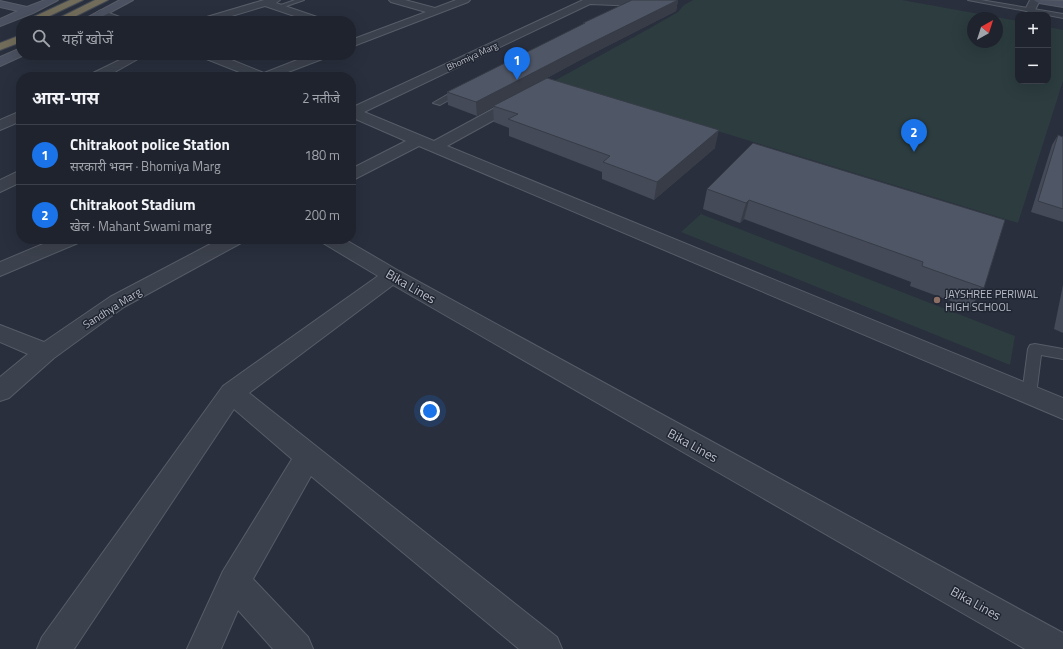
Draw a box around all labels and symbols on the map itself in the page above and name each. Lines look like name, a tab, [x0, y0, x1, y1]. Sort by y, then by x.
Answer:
north arrow	[967, 12, 1003, 48]
street label: Bhomiya Marg	[444, 38, 500, 74]
pin: 1	[504, 47, 530, 80]
pin: 2	[901, 119, 927, 152]
street label: Bika Lines	[382, 264, 440, 308]
street label: Sandhya Marg	[80, 283, 145, 332]
place label: JAYSHREE PERIWAL HIGH SCHOOL	[945, 286, 1039, 315]
marker: JAYSHREE PERIWAL HIGH SCHOOL	[932, 295, 942, 305]
your location	[420, 401, 440, 421]
street label: Bika Lines	[664, 423, 722, 467]
street label: Bika Lines	[947, 581, 1005, 625]

